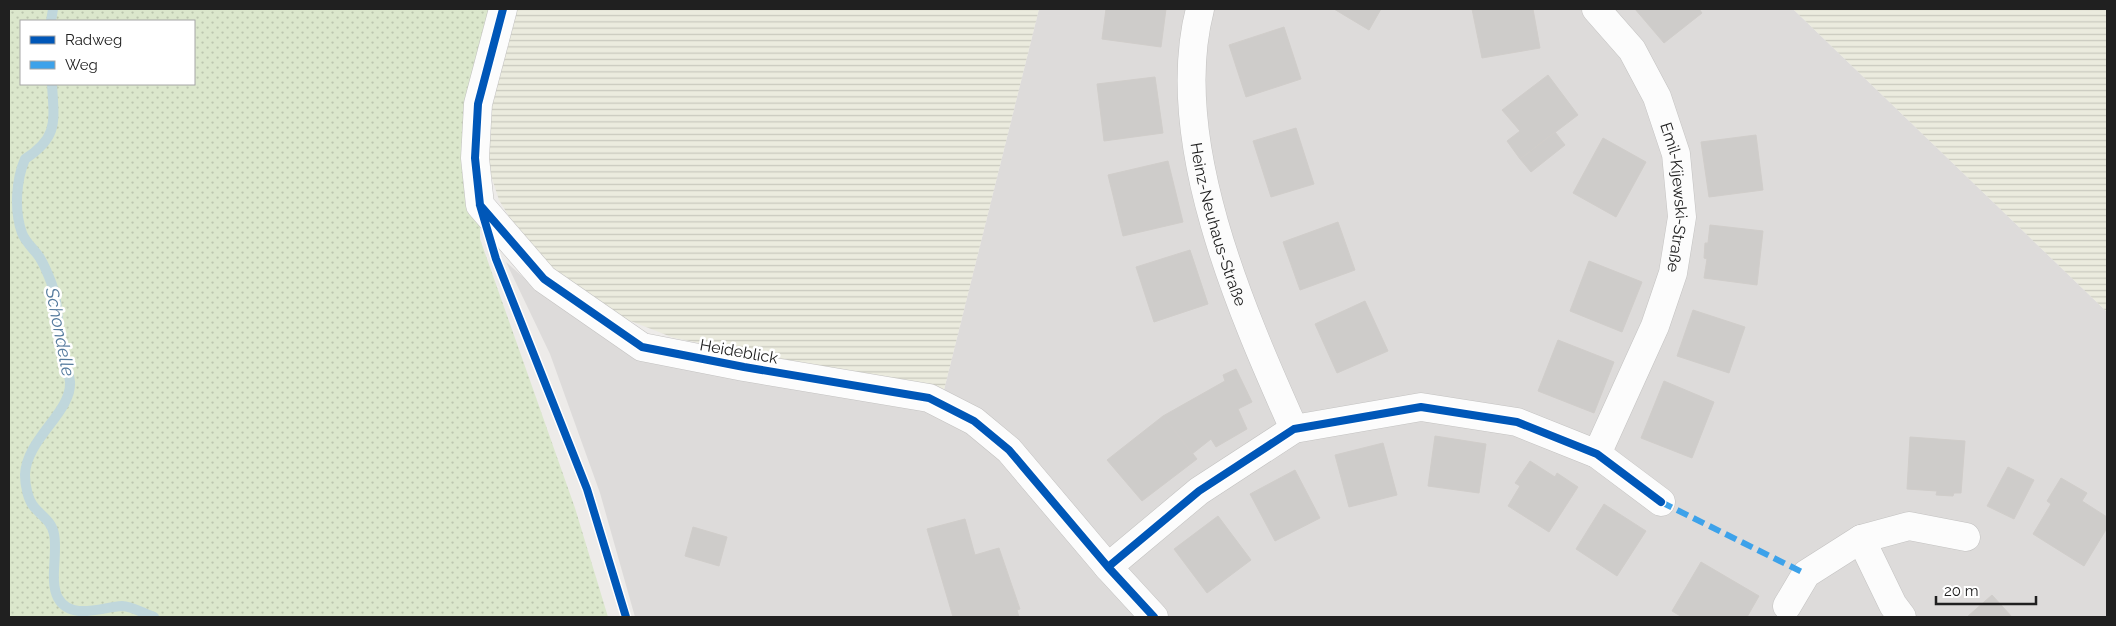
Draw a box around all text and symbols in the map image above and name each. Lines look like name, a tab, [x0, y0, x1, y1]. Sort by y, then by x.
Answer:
legend	[20, 20, 195, 85]
text: Radweg	[65, 31, 122, 49]
text: Weg	[65, 56, 98, 74]
street label: Emil-Kijewski-Straße	[1656, 120, 1691, 274]
street label: Heinz-Neuhaus-Straße	[1186, 141, 1250, 309]
water label: Schondelle	[41, 285, 79, 378]
street label: Heideblick	[698, 335, 780, 368]
scale bar	[1936, 574, 2036, 606]
text: 20 m	[1944, 582, 1979, 600]

